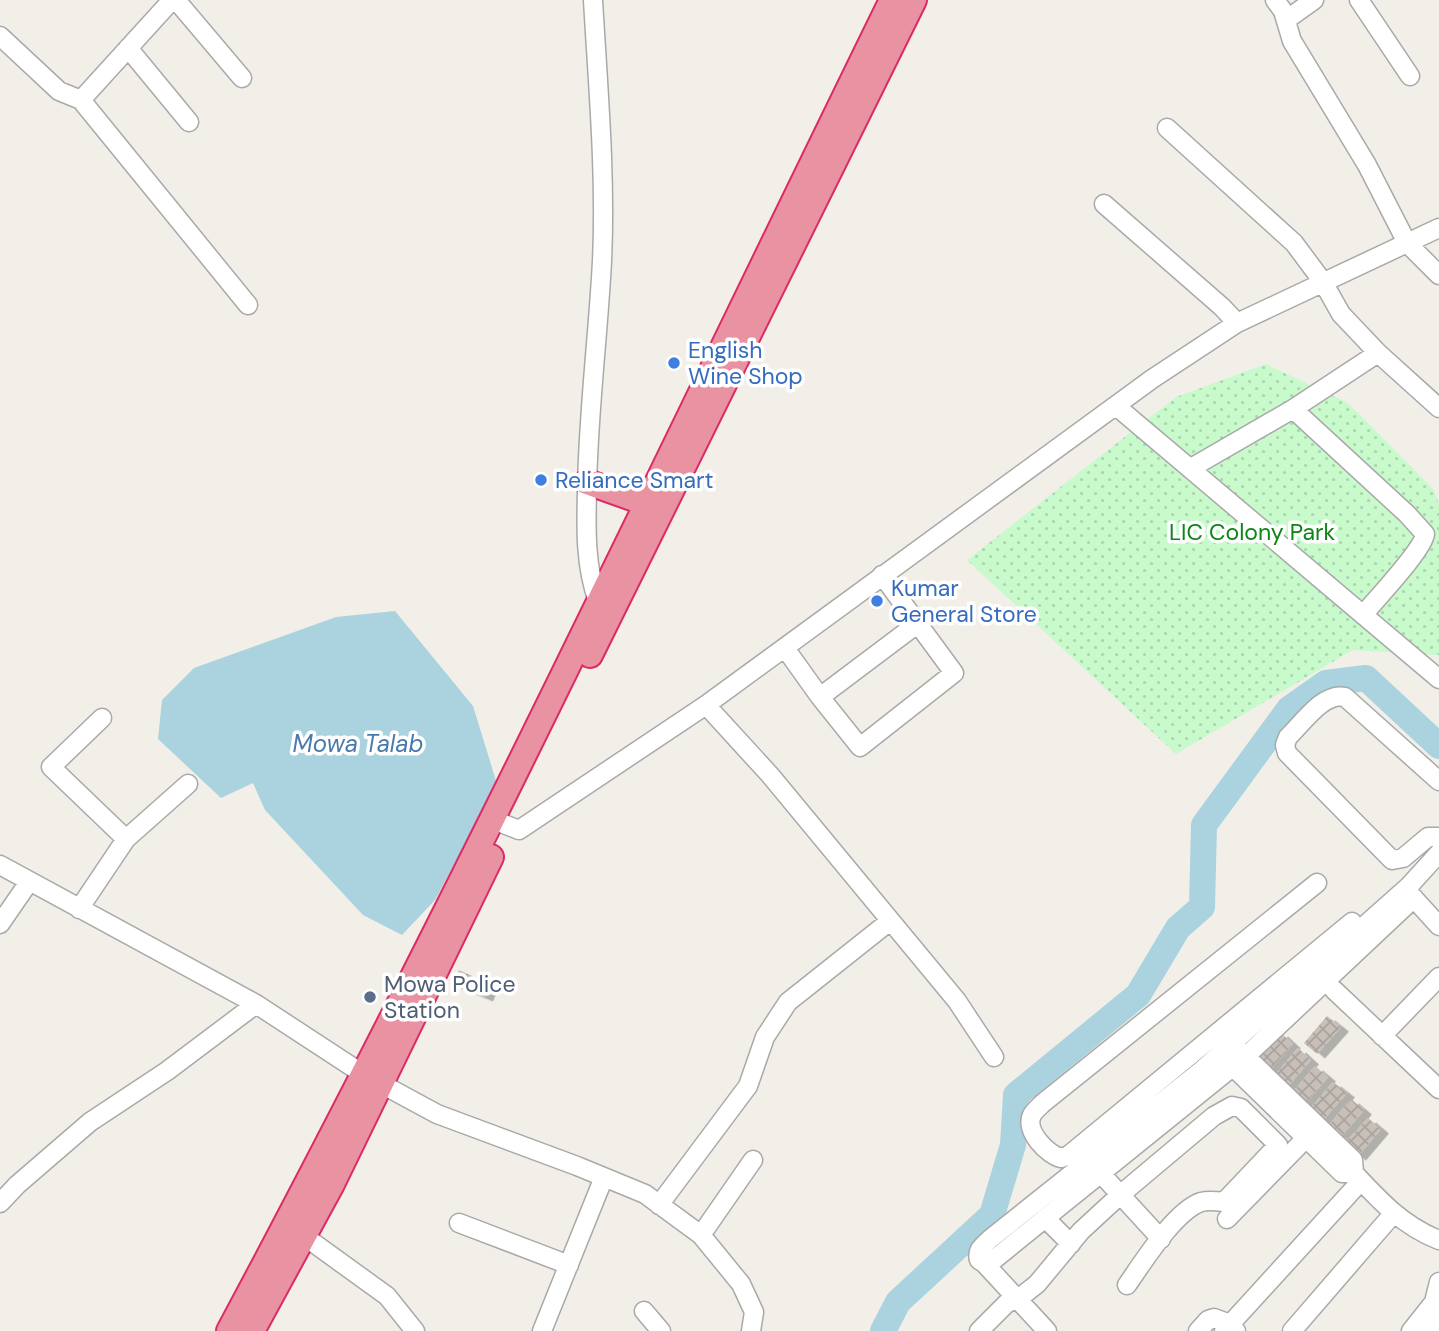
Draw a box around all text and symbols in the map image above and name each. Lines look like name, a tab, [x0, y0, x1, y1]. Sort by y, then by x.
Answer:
place label: English Wine Shop	[688, 335, 803, 391]
marker: English Wine Shop	[666, 355, 682, 371]
place label: Reliance Smart	[555, 465, 714, 495]
marker: Reliance Smart	[533, 472, 549, 488]
park label: LIC Colony Park	[1169, 517, 1336, 547]
place label: Kumar General Store	[891, 573, 1037, 629]
marker: Kumar General Store	[869, 593, 885, 609]
water label: Mowa Talab	[293, 728, 423, 759]
place label: Mowa Police Station	[384, 969, 516, 1025]
marker: Mowa Police Station	[362, 989, 378, 1005]

